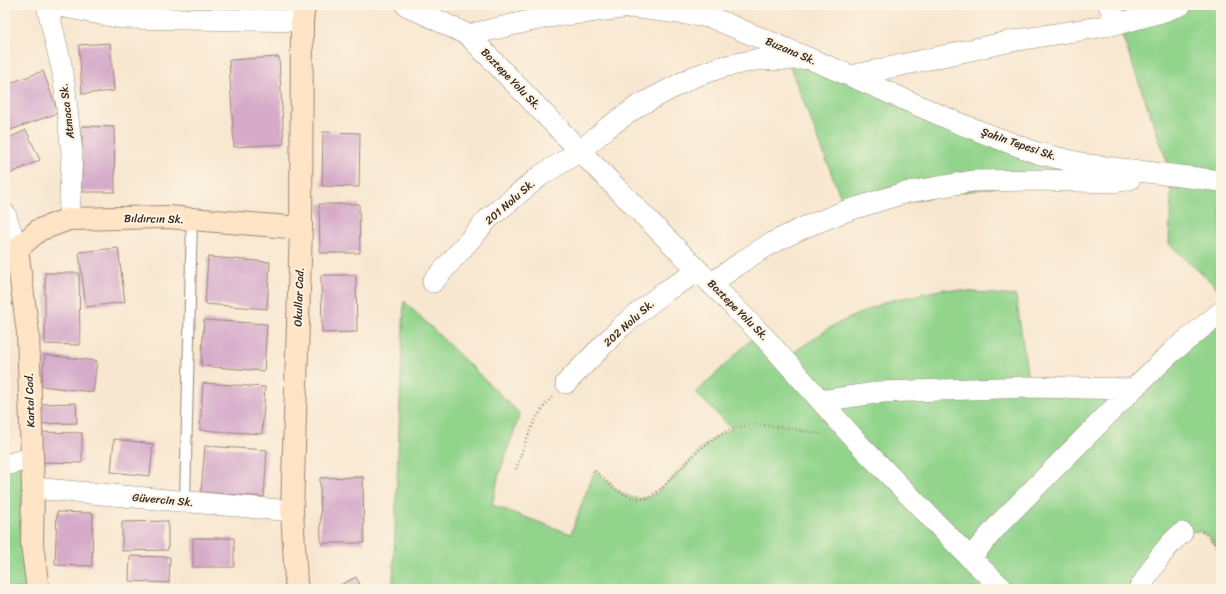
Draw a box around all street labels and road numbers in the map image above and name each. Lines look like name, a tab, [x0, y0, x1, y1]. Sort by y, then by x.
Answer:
street label: Buzana Sk.	[762, 32, 820, 70]
street label: Boztepe Yolu Sk.	[476, 43, 546, 115]
street label: Atmaca Sk.	[54, 82, 80, 141]
street label: Şahin Tepesi Sk.	[979, 122, 1059, 166]
street label: 201 Nolu Sk.	[480, 174, 540, 230]
street label: Bıldırcın Sk.	[124, 209, 184, 229]
street label: Okullar Cad.	[288, 267, 310, 327]
street label: Boztepe Yolu Sk.	[703, 275, 773, 345]
street label: 202 Nolu Sk.	[599, 295, 659, 351]
street label: Kartal Cad.	[20, 372, 40, 428]
street label: Güvercin Sk.	[132, 488, 194, 512]

